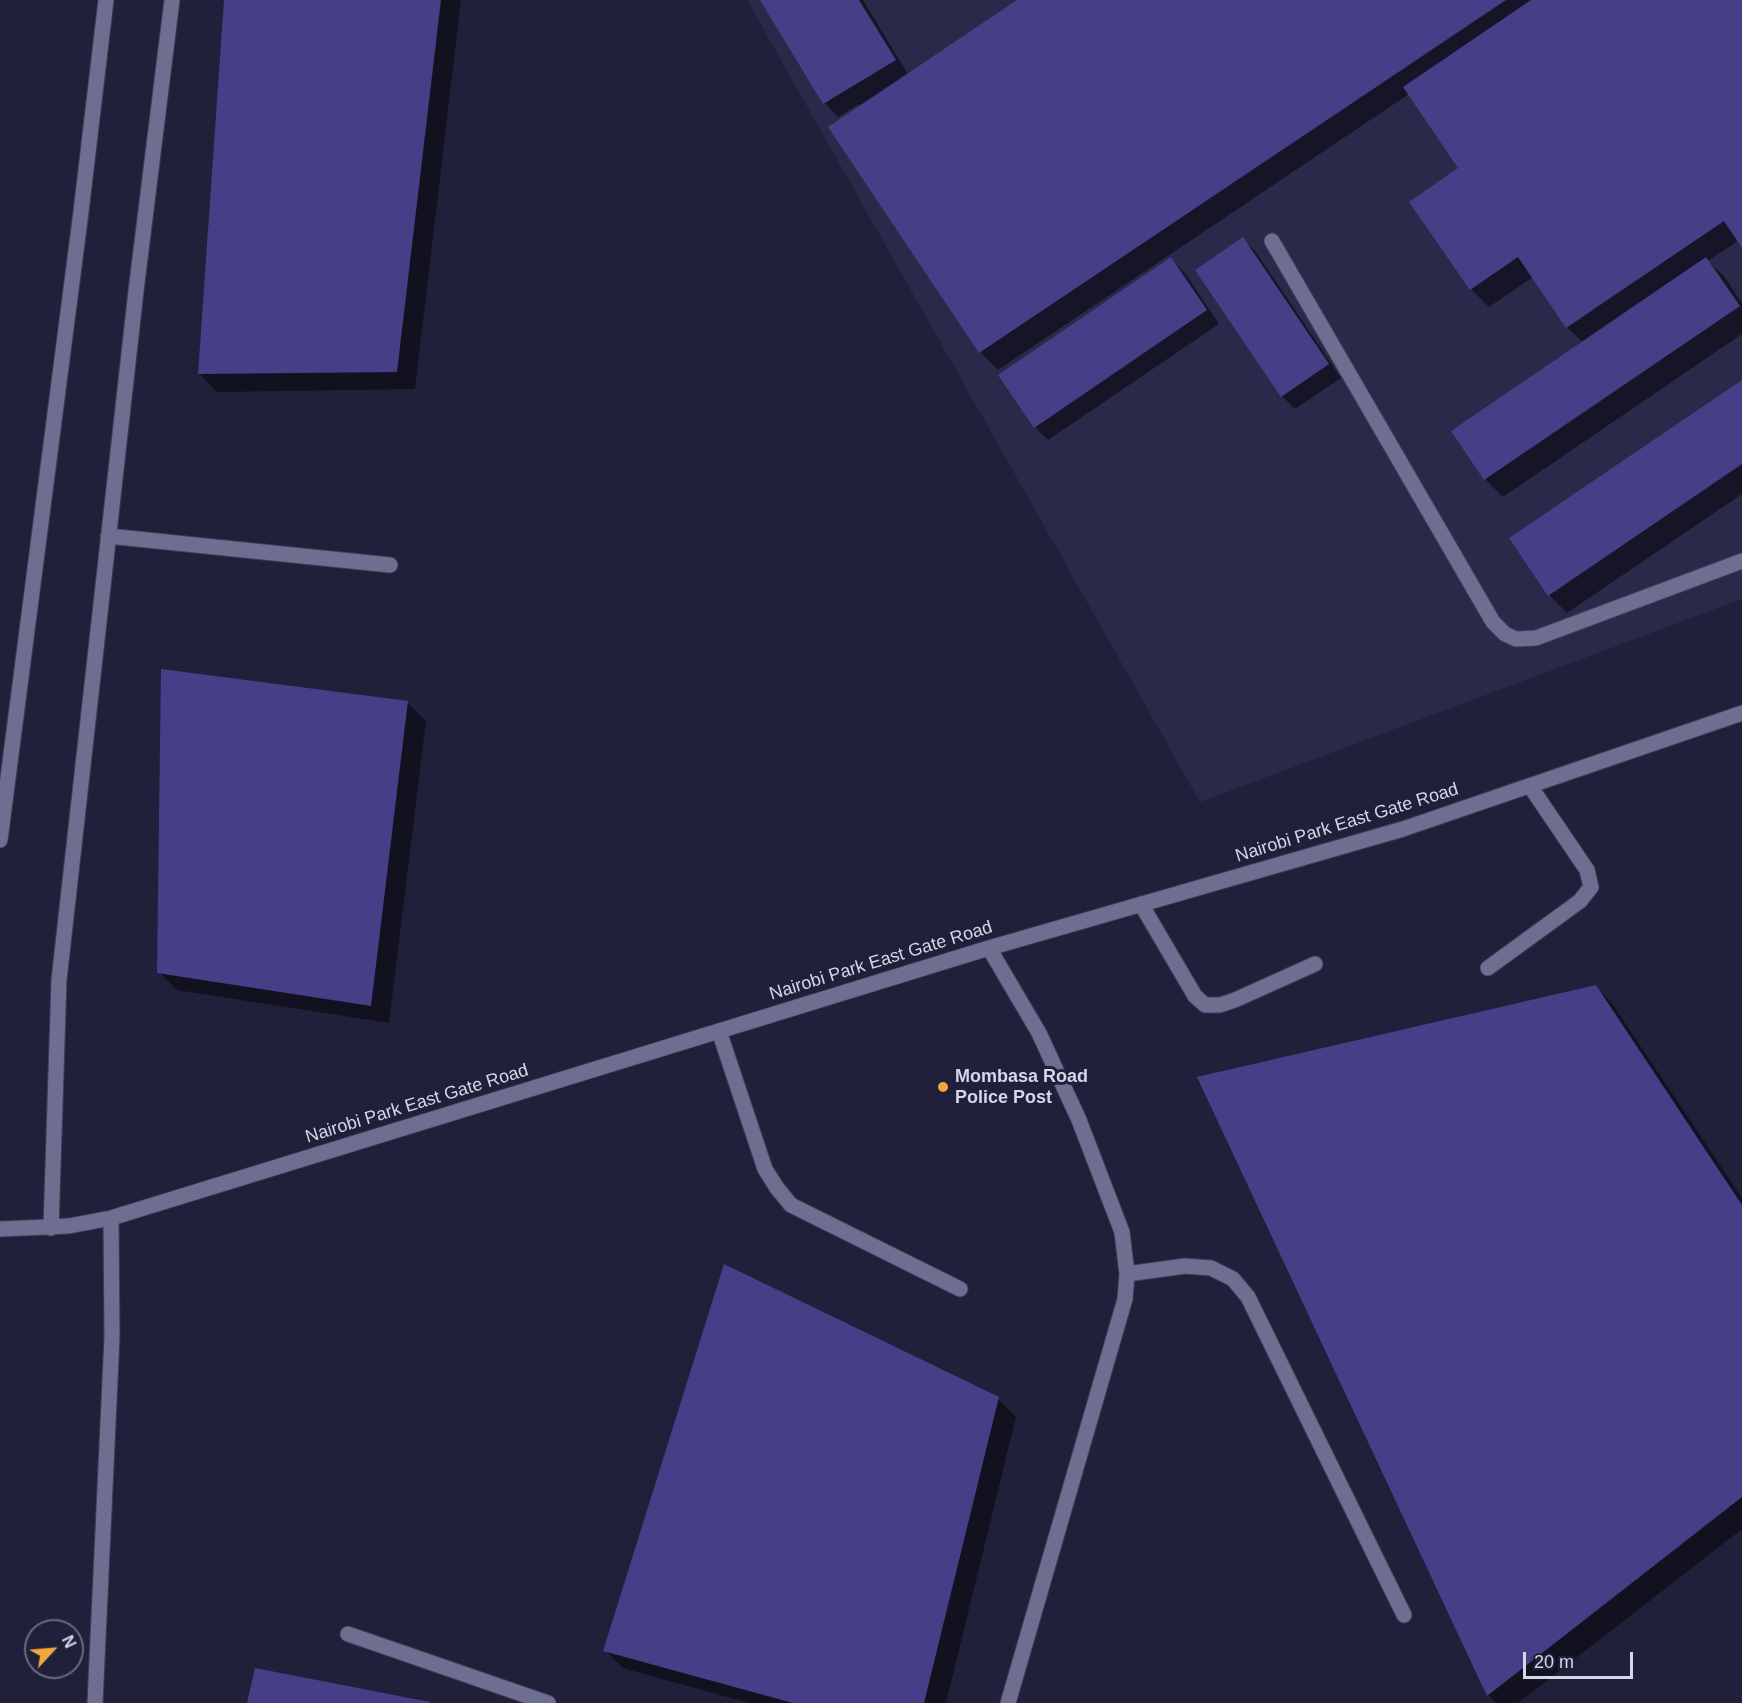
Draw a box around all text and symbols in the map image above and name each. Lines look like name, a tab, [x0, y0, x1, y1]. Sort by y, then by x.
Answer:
street label: Nairobi Park East Gate Road	[1233, 779, 1461, 867]
street label: Nairobi Park East Gate Road	[767, 917, 995, 1005]
street label: Nairobi Park East Gate Road	[303, 1060, 531, 1148]
place label: Mombasa Road Police Post	[955, 1066, 1088, 1108]
marker: Mombasa Road Police Post	[936, 1080, 950, 1094]
north arrow	[24, 1619, 84, 1679]
text: N	[59, 1633, 79, 1651]
scale bar	[1526, 1640, 1636, 1678]
text: 20 m	[1534, 1652, 1574, 1672]

